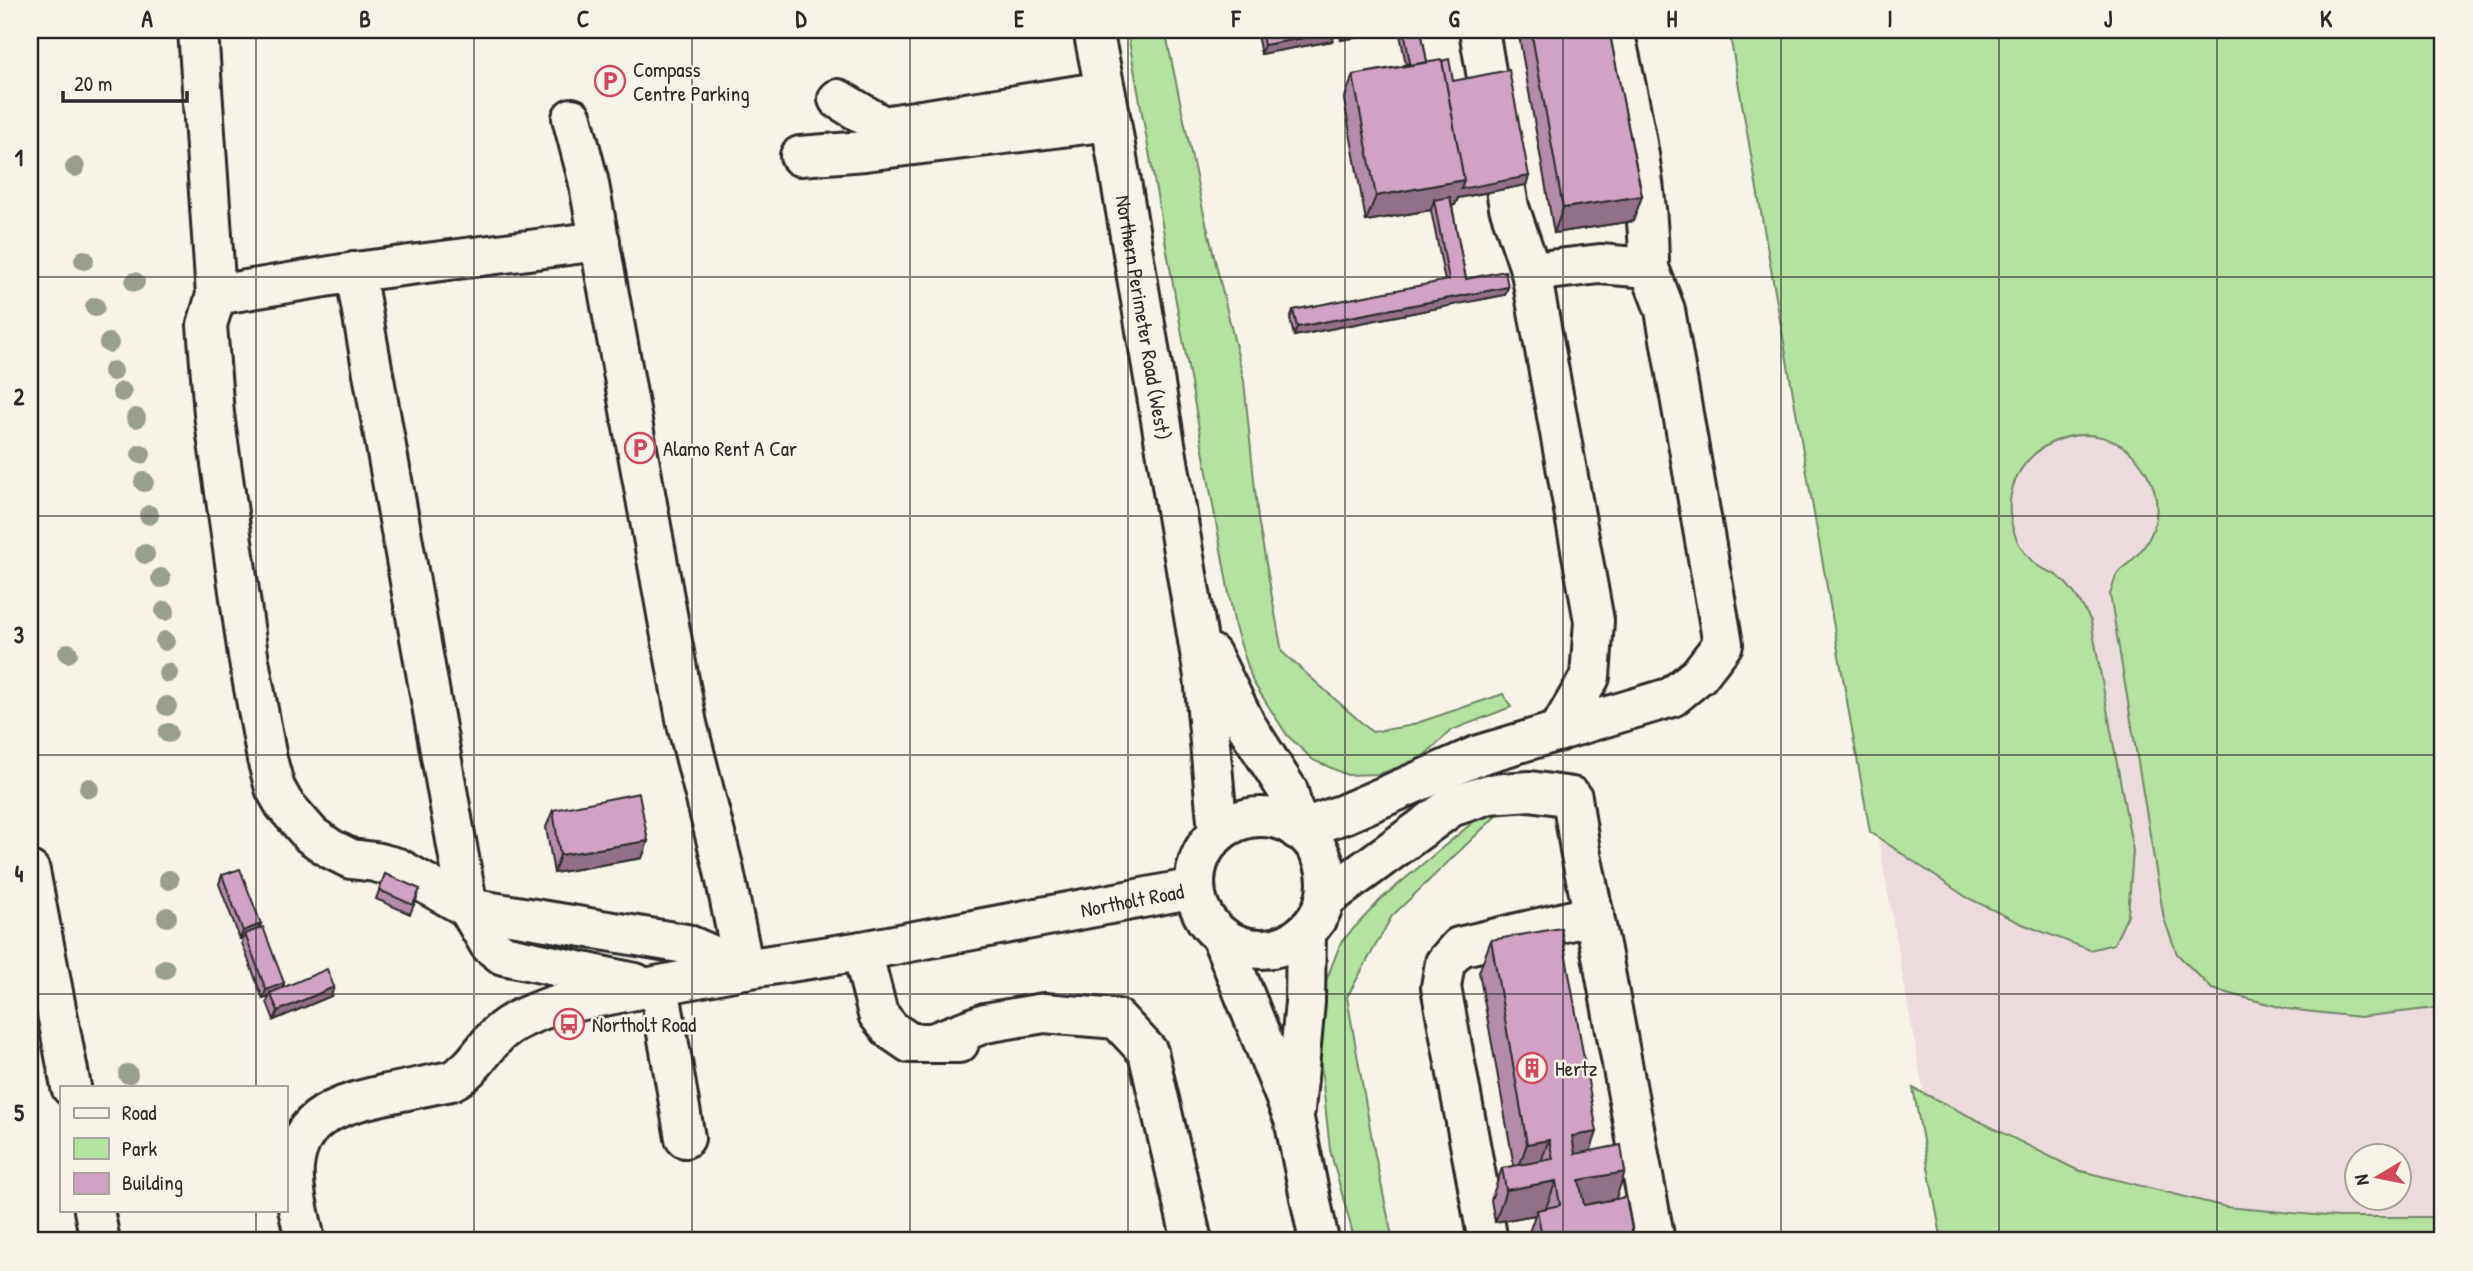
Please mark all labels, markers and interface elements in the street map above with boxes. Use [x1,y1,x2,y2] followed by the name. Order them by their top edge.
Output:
[141,3,153,34] text: A
[359,3,371,34] text: B
[577,3,589,34] text: C
[796,3,808,34] text: D
[1014,3,1025,34] text: E
[1231,3,1242,34] text: F
[1448,3,1460,34] text: G
[1667,3,1678,34] text: H
[1887,3,1893,34] text: I
[2104,3,2113,34] text: J
[2320,3,2333,34] text: K
[633,55,750,108] place label: Compass Centre Parking
[63,60,187,104] scale bar
[593,64,627,98] parking icon: Compass Centre Parking
[74,69,112,98] text: 20 m
[15,142,23,173] text: 1
[1109,193,1179,442] street label: Northern Perimeter Road (West)
[14,381,25,412] text: 2
[623,431,657,465] parking icon: Alamo Rent A Car
[663,434,797,463] place label: Alamo Rent A Car
[14,619,24,650] text: 3
[15,858,24,889] text: 4
[1078,876,1186,924] street label: Northolt Road
[552,1007,586,1041] bus stop icon: Northolt Road
[592,1010,696,1039] place label: Northolt Road
[1515,1051,1549,1085] building icon: Hertz
[1555,1054,1597,1083] place label: Hertz
[60,1086,287,1212] legend
[14,1097,24,1128] text: 5
[122,1098,156,1127] text: Road
[122,1134,157,1163] text: Park
[2344,1142,2414,1212] north arrow
[122,1168,183,1197] text: Building
[2348,1173,2375,1187] text: N

